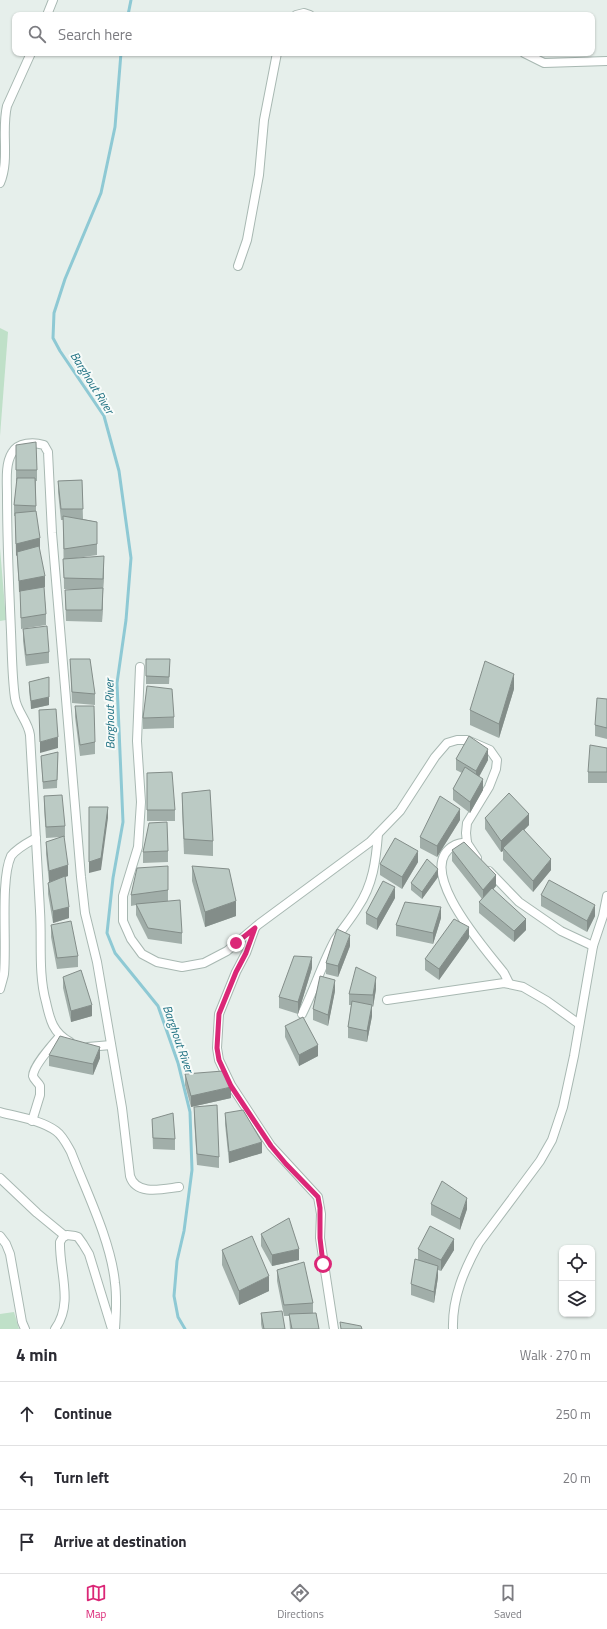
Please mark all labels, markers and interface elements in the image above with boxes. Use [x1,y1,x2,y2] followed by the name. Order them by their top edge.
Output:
[12,12,595,56] search box
[26,23,48,45] icon: search
[58,23,132,46] text: Search here
[66,348,120,420] water label: Barghout River
[99,676,120,749] water label: Barghout River
[227,934,245,952] route end
[158,1002,200,1077] water label: Barghout River
[559,1245,595,1317] map controls
[559,1245,595,1281] button: locate
[314,1255,332,1273] route start
[559,1281,595,1317] button: layers
[16,1342,57,1368] text: 4 min
[520,1345,591,1365] text: Walk · 270 m
[54,1402,112,1425] text: Continue
[16,1403,38,1425] icon: ahead
[555,1404,591,1424] text: 250 m
[54,1466,109,1489] text: Turn left
[16,1467,38,1489] icon: left
[563,1468,591,1488] text: 20 m
[54,1530,187,1553] text: Arrive at destination
[16,1531,38,1553] icon: arrive
[85,1582,107,1622] tab: Map
[277,1582,324,1622] tab: Directions
[494,1582,522,1622] tab: Saved

